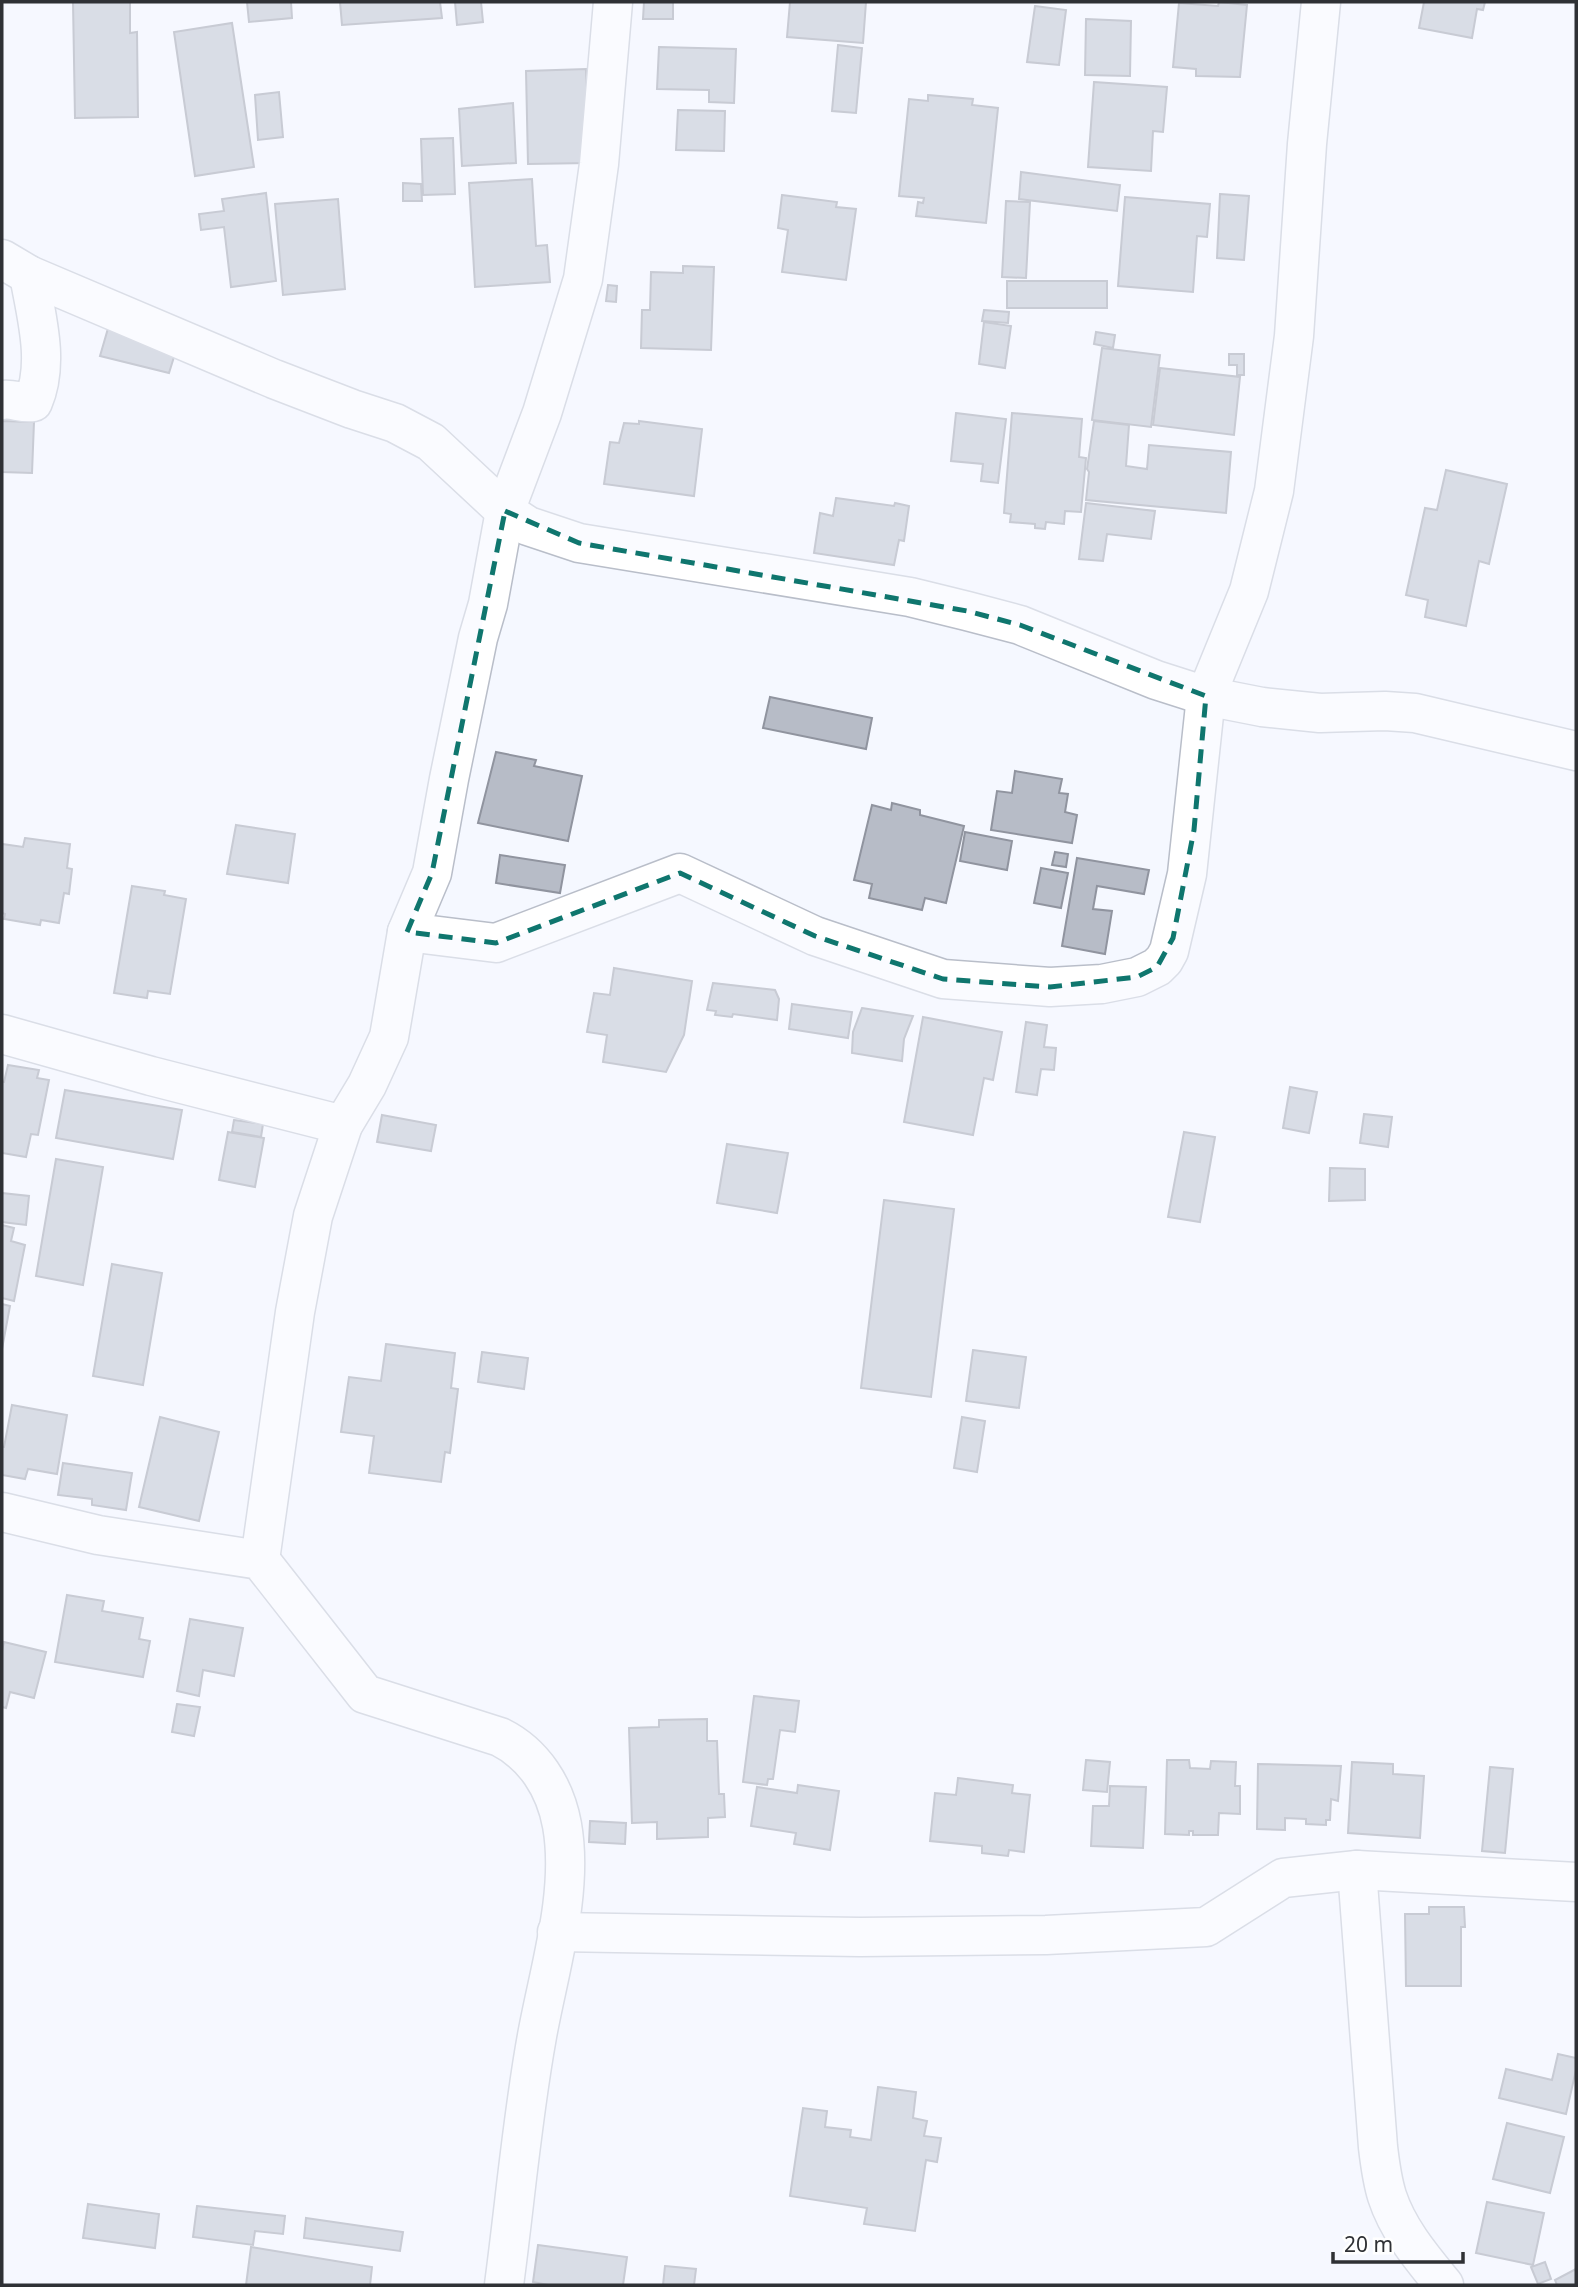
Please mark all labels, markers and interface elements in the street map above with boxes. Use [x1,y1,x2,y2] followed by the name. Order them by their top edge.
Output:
[1333,2220,1462,2264] scale bar
[1344,2230,1393,2258] text: 20 m

